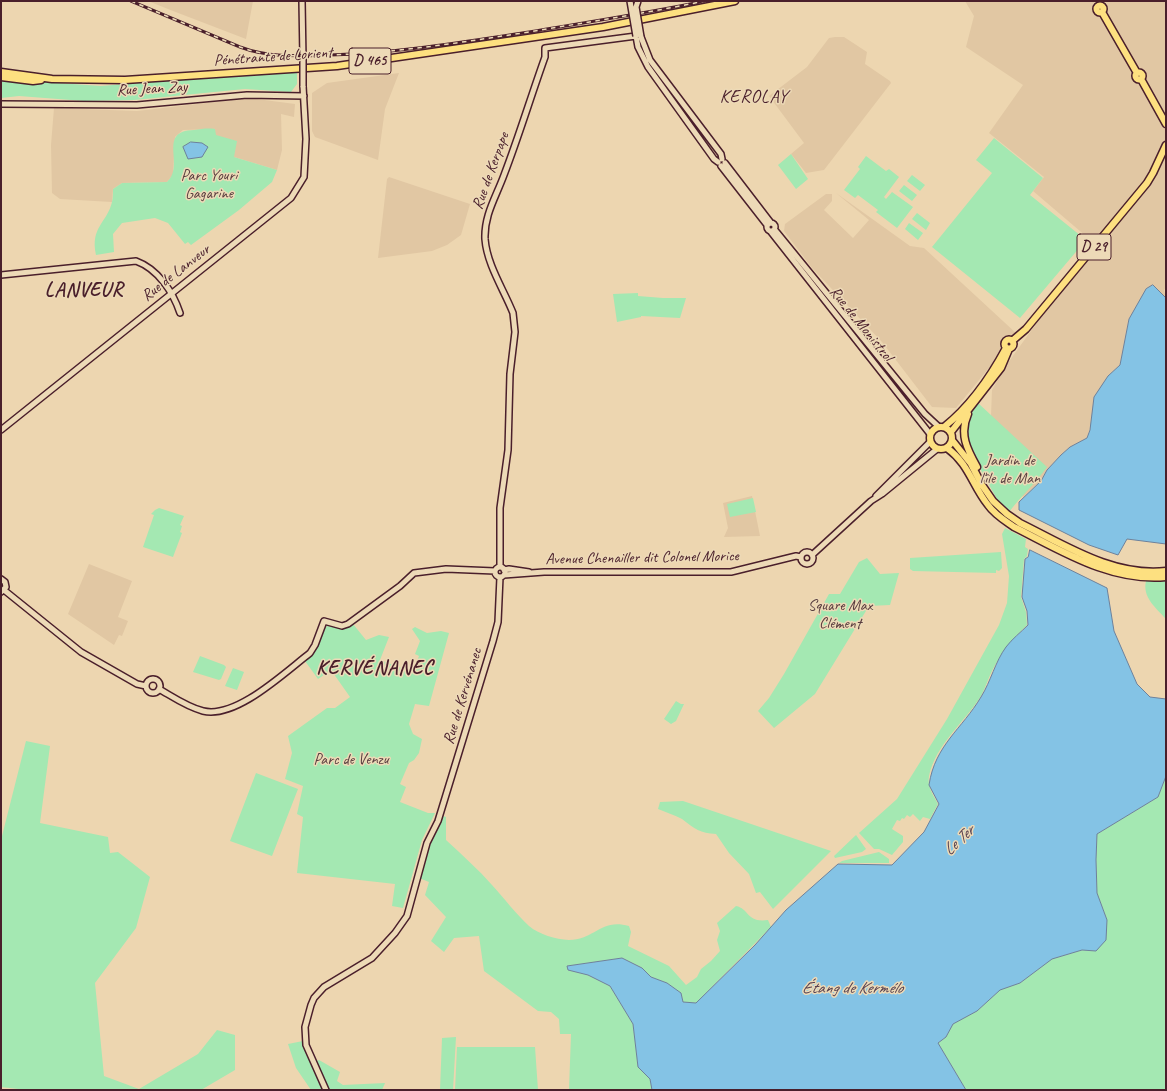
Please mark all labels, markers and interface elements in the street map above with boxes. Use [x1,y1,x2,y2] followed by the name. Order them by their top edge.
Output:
[213,43,333,71] street label: Pénétrante de Lorient
[349,48,391,74] road number: D 465
[116,78,188,100] street label: Rue Jean Zay
[720,86,788,108] district label: KEROLAY
[468,130,514,212] street label: Rue de Kerpape
[181,166,237,204] park label: Parc Youri Gagarine
[1077,234,1111,260] road number: D 29
[138,240,214,306] street label: Rue de Lanveur
[45,279,123,303] district label: LANVEUR
[825,283,897,365] street label: Rue de Monistrol
[980,451,1040,489] park label: Jardin de l'île de Man
[545,547,739,569] street label: Avenue Chenailler dit Colonel Morice
[808,596,872,634] park label: Square Max Clément
[439,645,487,747] street label: Rue de Kervénanec
[317,657,433,681] district label: KERVÉNANEC
[313,750,389,770] park label: Parc de Venzu
[939,822,979,860] water label: Le Ter
[802,979,902,999] water label: Étang de Kermélo

